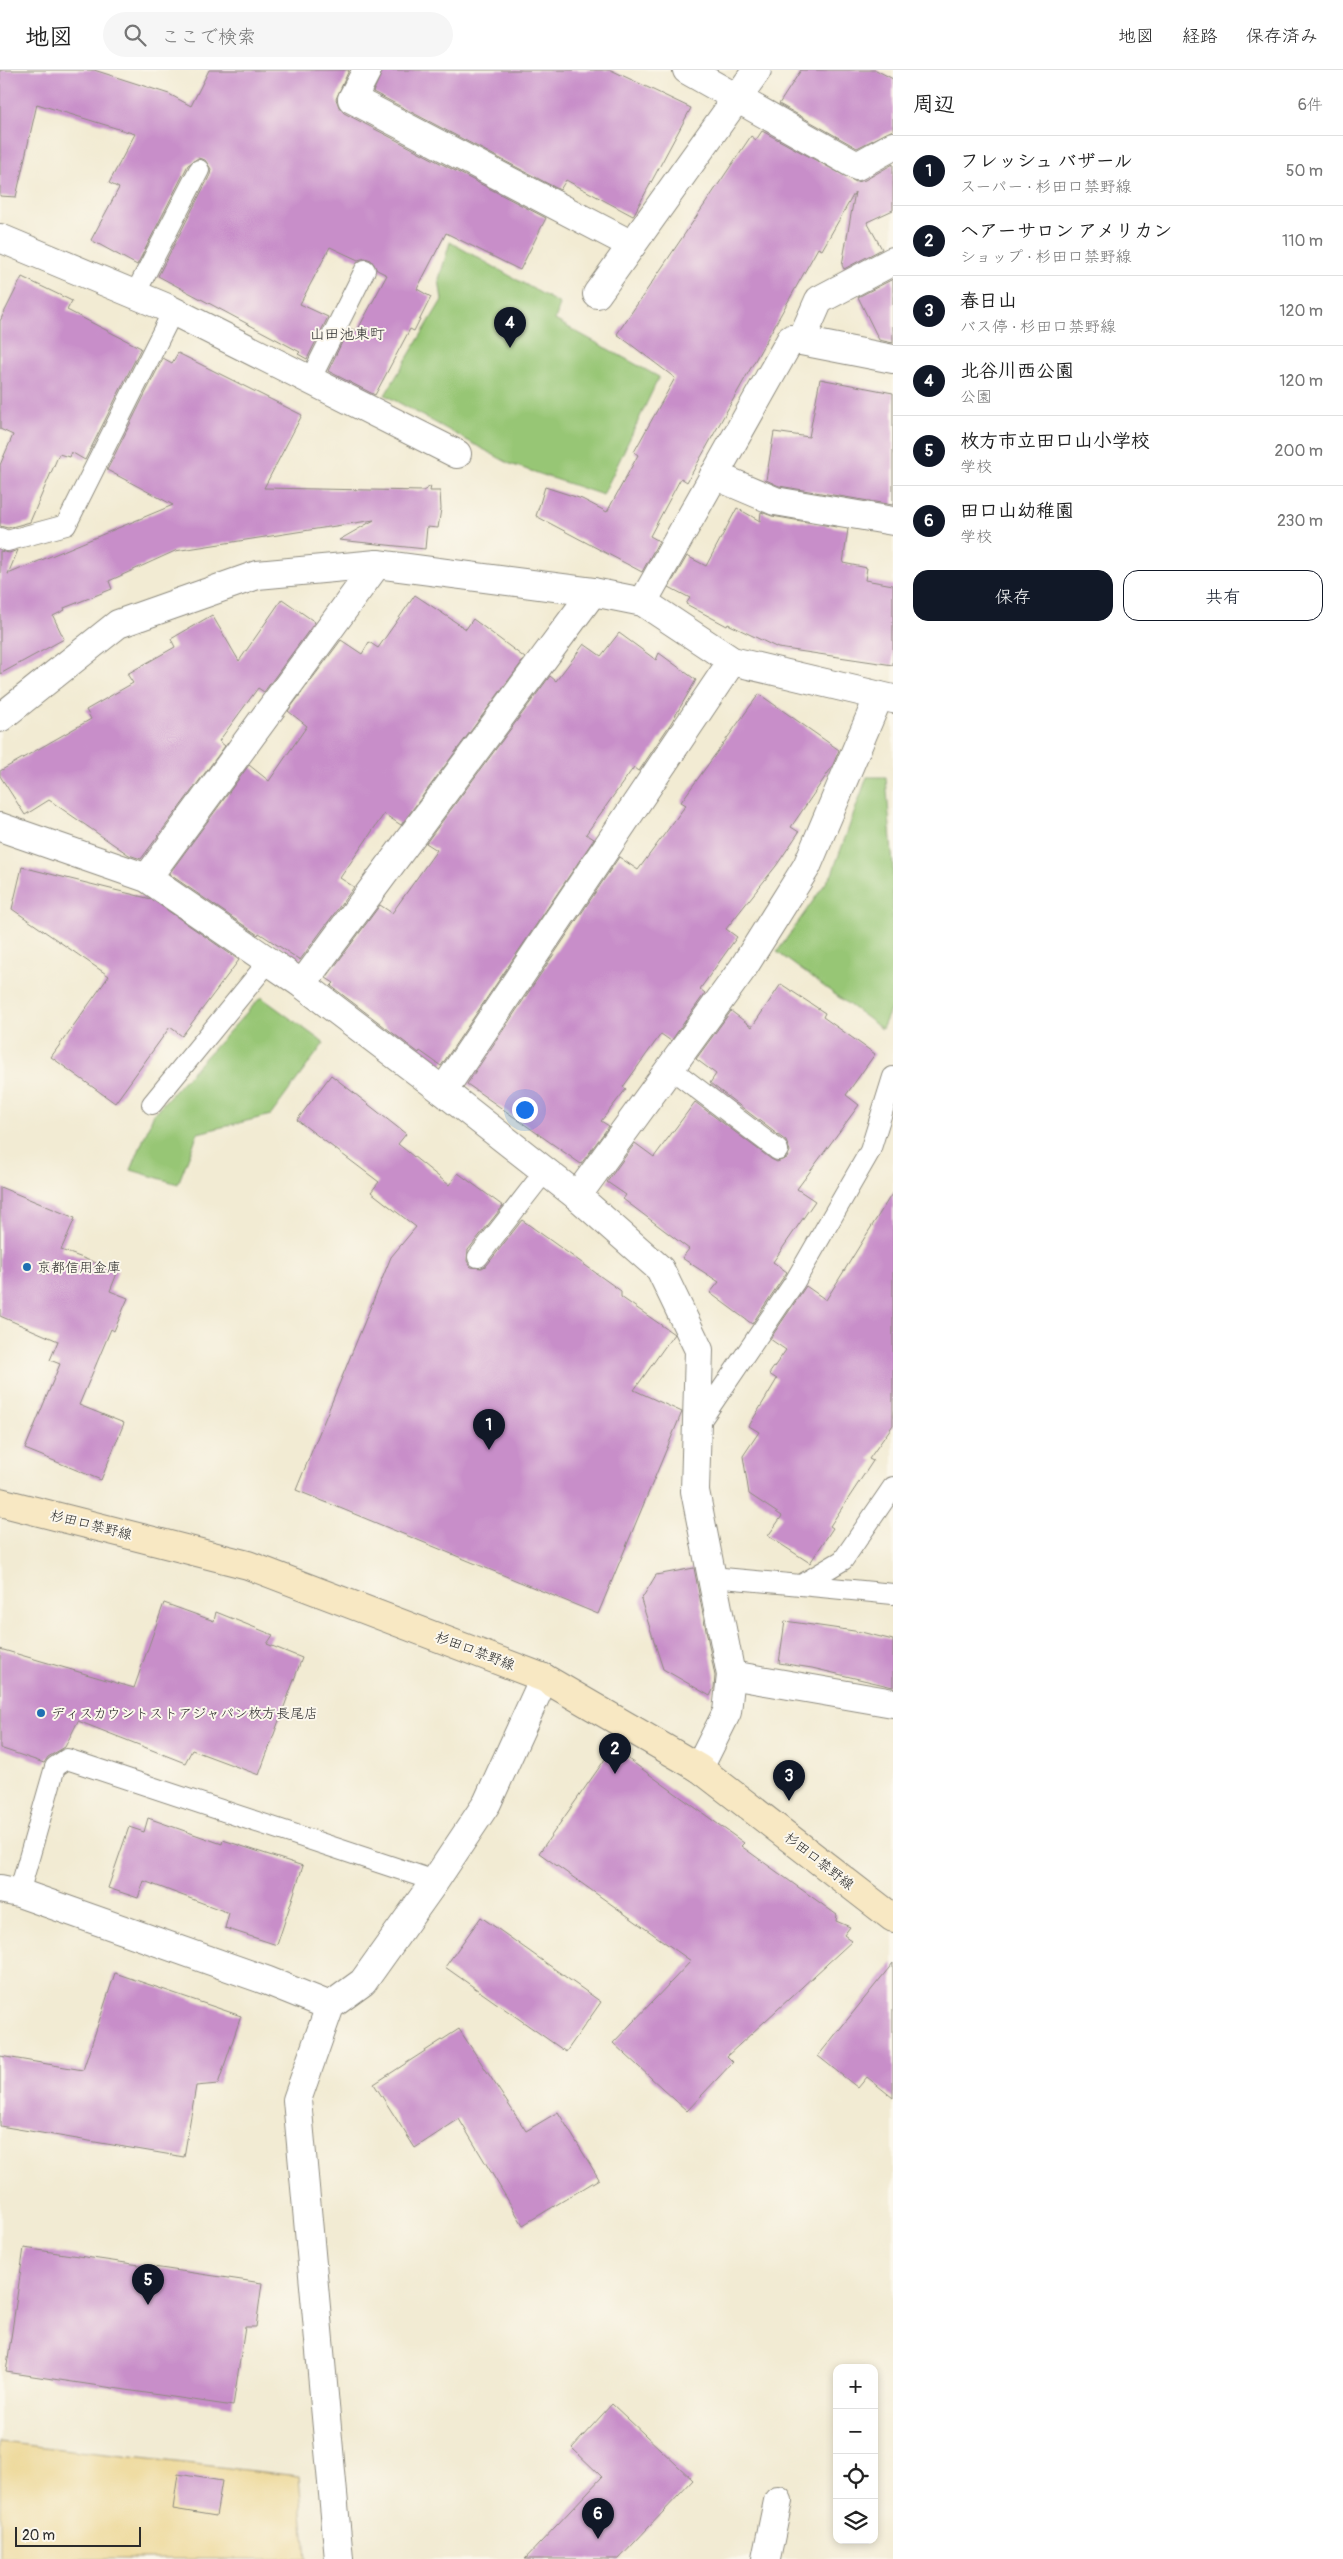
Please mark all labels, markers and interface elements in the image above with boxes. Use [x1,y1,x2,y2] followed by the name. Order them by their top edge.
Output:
[103,12,453,57] search box
[121,21,149,49] icon: search
[25,23,73,52] text: 地図
[161,25,256,49] text: ここで検索
[1118,25,1154,48] text: 地図
[1182,25,1218,48] text: 経路
[1246,25,1318,48] text: 保存済み
[913,91,955,118] text: 周辺
[1298,95,1323,115] text: 6件
[960,149,1133,173] text: フレッシュ バザール
[926,161,932,181] text: 1
[1286,161,1323,181] text: 50 m
[960,177,1131,197] text: スーパー · 杉田口禁野線
[960,219,1172,243] text: ヘアーサロン アメリカン
[925,231,933,251] text: 2
[1282,231,1323,251] text: 110 m
[960,247,1131,267] text: ショップ · 杉田口禁野線
[960,289,1017,313] text: 春日山
[925,301,933,321] text: 3
[1279,301,1323,321] text: 120 m
[494,307,526,348] pin: 4
[960,317,1116,337] text: バス停 · 杉田口禁野線
[309,325,385,344] district label: 山田池東町
[960,359,1074,383] text: 北谷川西公園
[924,371,934,391] text: 4
[1279,371,1323,391] text: 120 m
[960,387,992,407] text: 公園
[960,429,1150,453] text: 枚方市立田口山小学校
[925,441,933,461] text: 5
[1275,441,1323,461] text: 200 m
[960,457,992,477] text: 学校
[960,499,1074,523] text: 田口山幼稚園
[924,511,934,531] text: 6
[1277,511,1323,531] text: 230 m
[960,527,992,547] text: 学校
[913,570,1113,621] button: 保存
[1123,570,1323,621] button: 共有
[512,1097,538,1123] your location
[37,1259,121,1276] place label: 京都信用金庫
[21,1261,33,1273] marker: 京都信用金庫
[473,1409,505,1450] pin: 1
[48,1507,134,1543] street label: 杉田口禁野線
[433,1628,517,1674] street label: 杉田口禁野線
[51,1705,318,1722] place label: ディスカウントストアジャパン枚方長尾店
[35,1707,47,1719] marker: ディスカウントストアジャパン枚方長尾店
[599,1733,631,1774] pin: 2
[773,1760,805,1801] pin: 3
[781,1828,857,1894] street label: 杉田口禁野線
[132,2264,164,2305] pin: 5
[833,2364,878,2544] map controls
[833,2364,878,2409] button: +
[833,2409,878,2454] button: −
[833,2454,878,2499] button: locate
[582,2498,614,2539] pin: 6
[833,2499,878,2544] button: layers
[15,2524,141,2547] scale bar
[22,2527,55,2544] text: 20 m

